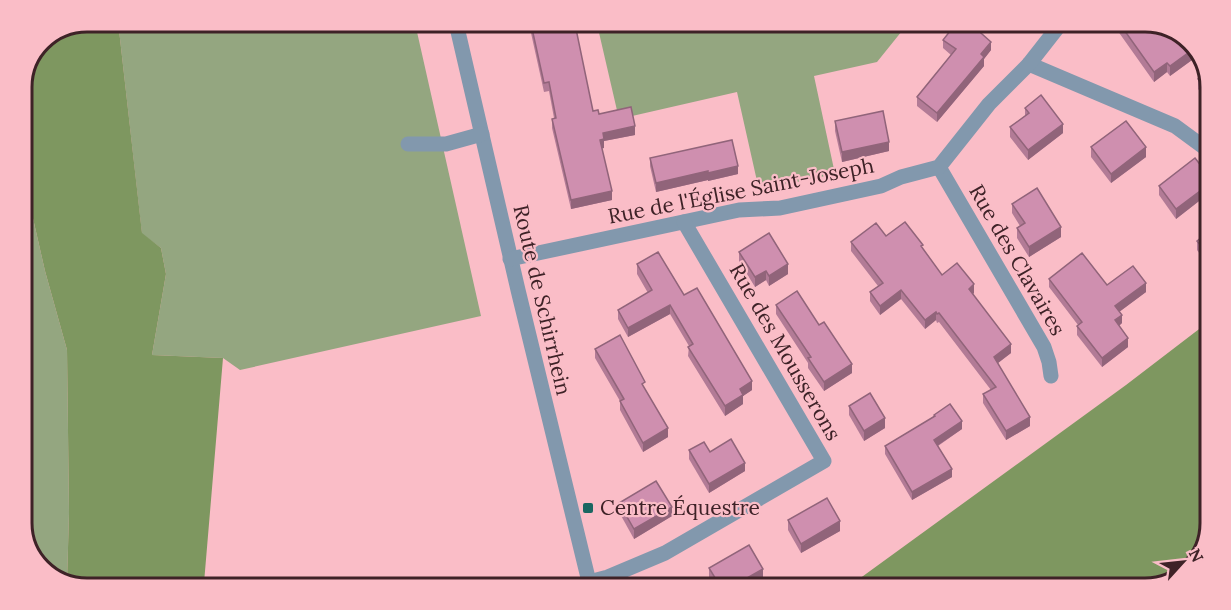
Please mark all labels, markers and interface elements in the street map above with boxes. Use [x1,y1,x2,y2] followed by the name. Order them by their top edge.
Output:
[605,151,876,230] street label: Rue de l'Église Saint-Joseph
[963,179,1072,340] street label: Rue des Clavaires
[507,202,578,398] street label: Route de Schirrhein
[724,258,847,445] street label: Rue des Mousserons
[600,494,760,521] place label: Centre Équestre
[581,501,595,515] marker: Centre Équestre
[1153,532,1213,592] north arrow
[1185,545,1208,565] text: N

